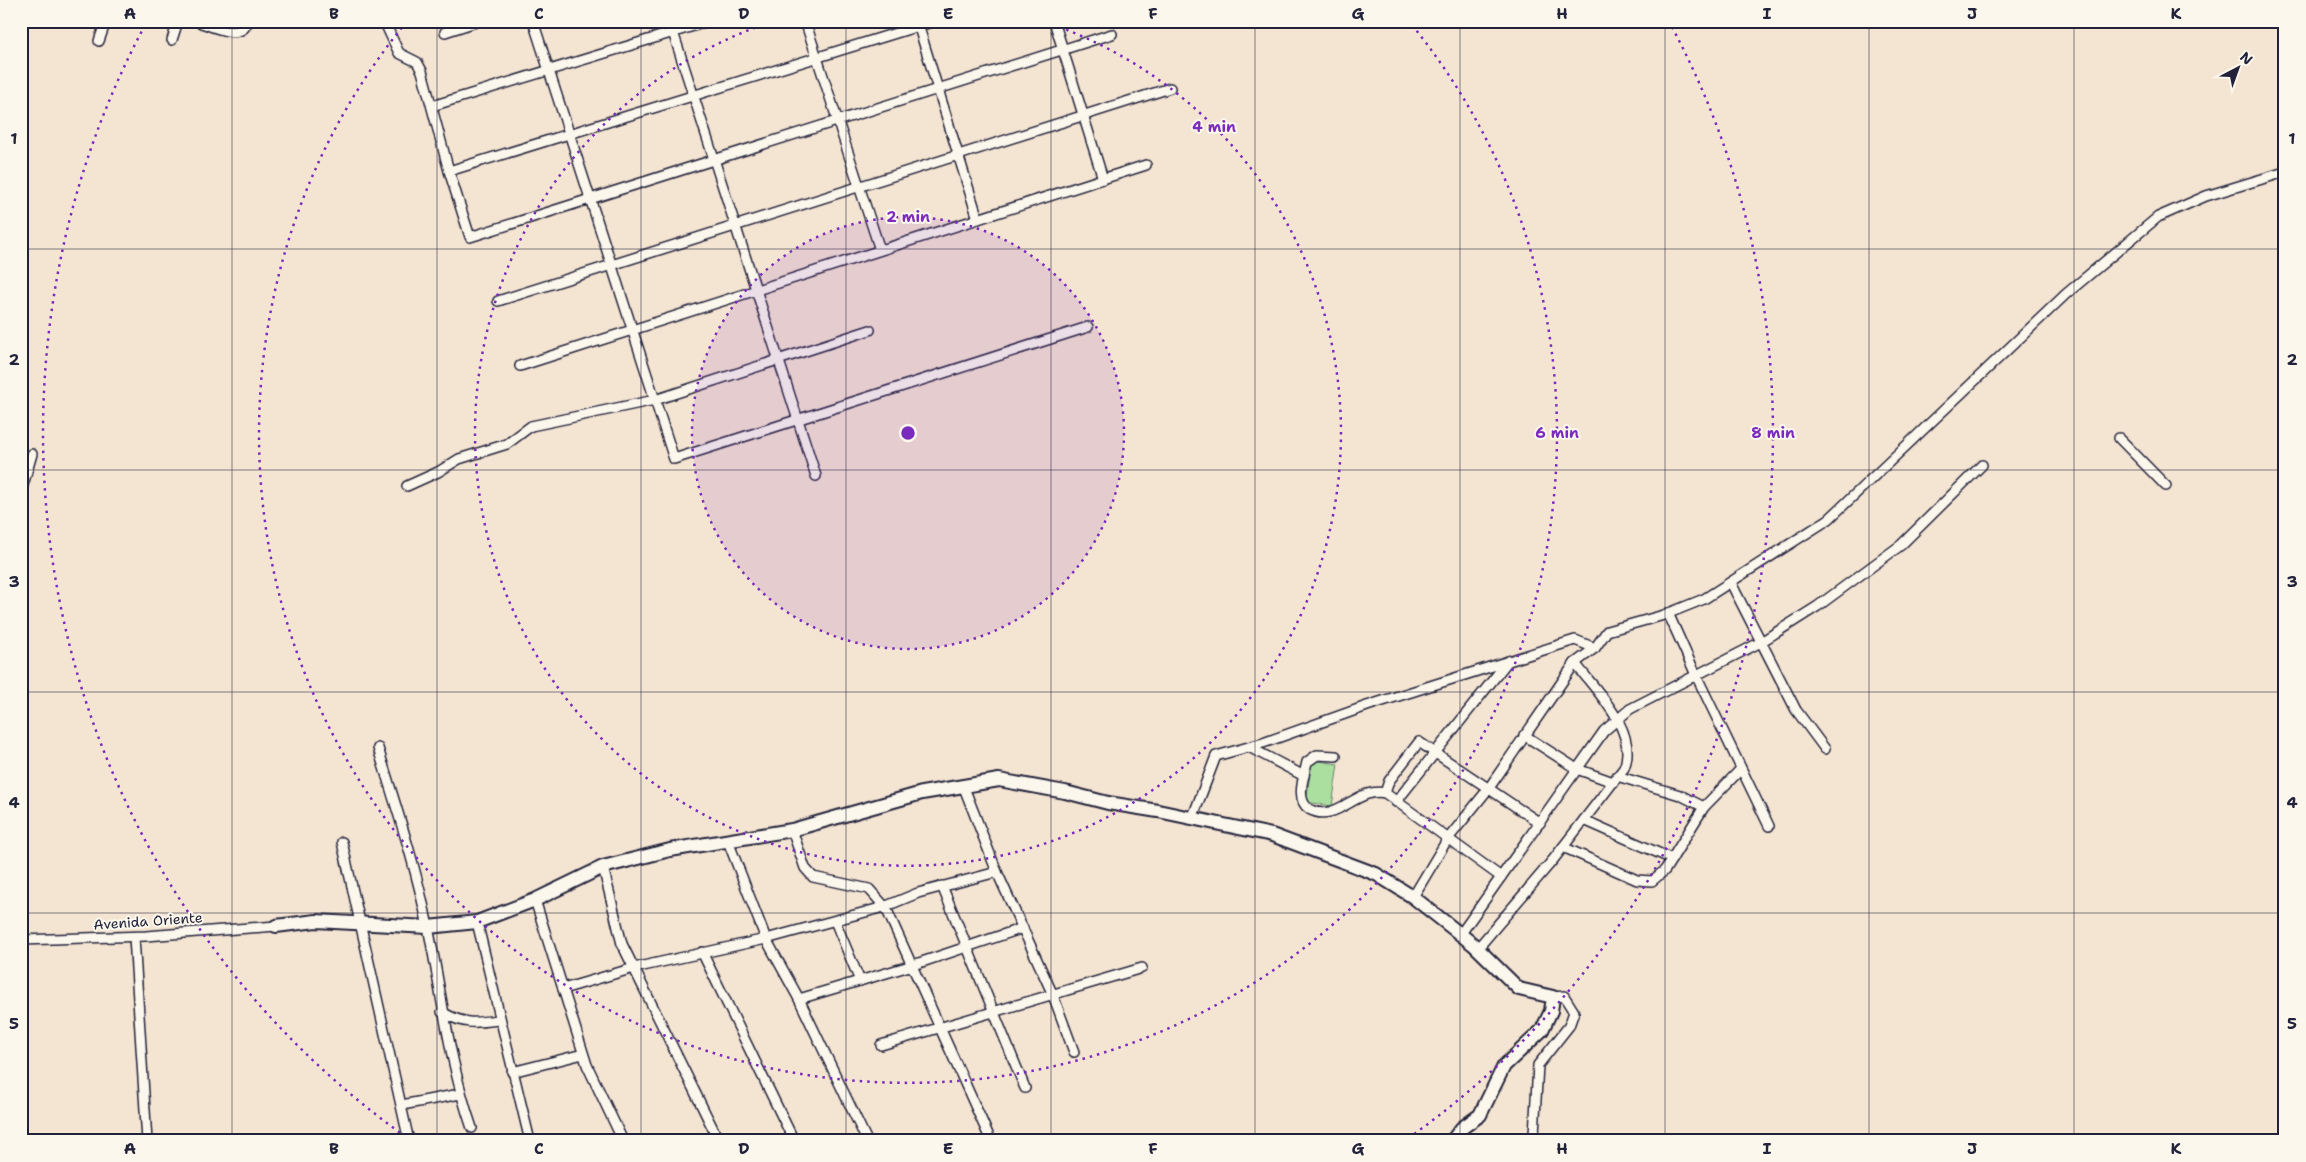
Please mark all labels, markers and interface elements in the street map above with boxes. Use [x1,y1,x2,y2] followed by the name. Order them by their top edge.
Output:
[124,3,136,24] text: A
[329,3,339,24] text: B
[534,3,544,24] text: C
[738,3,750,24] text: D
[943,3,953,24] text: E
[1148,3,1158,24] text: F
[1352,3,1365,24] text: G
[1556,3,1568,24] text: H
[1763,3,1772,24] text: I
[1967,3,1977,24] text: J
[2171,3,2182,24] text: K
[2214,42,2264,92] north arrow
[2236,48,2257,69] text: N
[1192,117,1236,137] text: 4 min
[10,128,18,149] text: 1
[2288,128,2296,149] text: 1
[886,207,930,227] text: 2 min
[8,349,20,370] text: 2
[2286,349,2298,370] text: 2
[1535,423,1579,443] text: 6 min
[1751,423,1795,443] text: 8 min
[899,424,917,442] centre of rings
[8,571,20,592] text: 3
[2286,571,2298,592] text: 3
[8,792,20,813] text: 4
[2286,792,2298,813] text: 4
[93,908,203,934] street label: Avenida Oriente
[9,1013,19,1034] text: 5
[2287,1013,2297,1034] text: 5
[124,1138,136,1159] text: A
[329,1138,339,1159] text: B
[534,1138,544,1159] text: C
[738,1138,750,1159] text: D
[943,1138,953,1159] text: E
[1148,1138,1158,1159] text: F
[1352,1138,1365,1159] text: G
[1556,1138,1568,1159] text: H
[1763,1138,1772,1159] text: I
[1967,1138,1977,1159] text: J
[2171,1138,2182,1159] text: K

